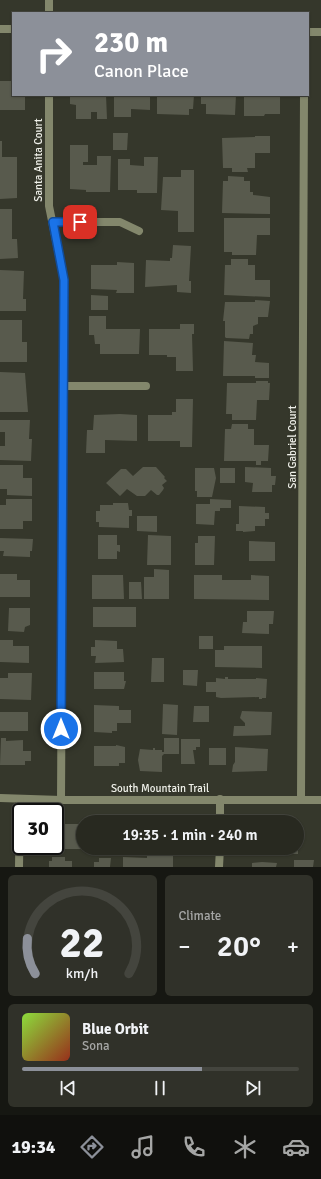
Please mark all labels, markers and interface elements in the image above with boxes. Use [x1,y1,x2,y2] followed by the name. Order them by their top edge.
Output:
[94,26,168,60] text: 230 m
[28,28,80,80] icon: right
[94,60,189,82] text: Canon Place
[32,118,45,202] street label: Santa Anita Court
[63,205,97,239] pin
[69,211,91,233] icon: arrive
[286,405,299,489] street label: San Gabriel Court
[40,708,82,750] position arrow
[111,782,209,795] street label: South Mountain Trail
[12,803,64,855] speed limit sign: 30
[123,826,257,844] text: 19:35 · 1 min · 240 m
[179,908,221,924] text: Climate
[60,917,105,968] text: 22
[217,928,261,965] text: 20°
[179,933,190,960] text: −
[287,933,299,960] text: +
[66,964,98,981] text: km/h
[82,1020,149,1038] text: Blue Orbit
[82,1038,110,1054] text: Sona
[57,1077,79,1099] icon: previous
[149,1077,171,1099] icon: pause
[242,1077,264,1099] icon: next
[78,1133,106,1161] icon: directions
[129,1133,157,1161] icon: music
[180,1133,208,1161] icon: phone
[231,1133,259,1161] icon: climate
[282,1133,310,1161] icon: car
[11,1136,56,1158] text: 19:34

